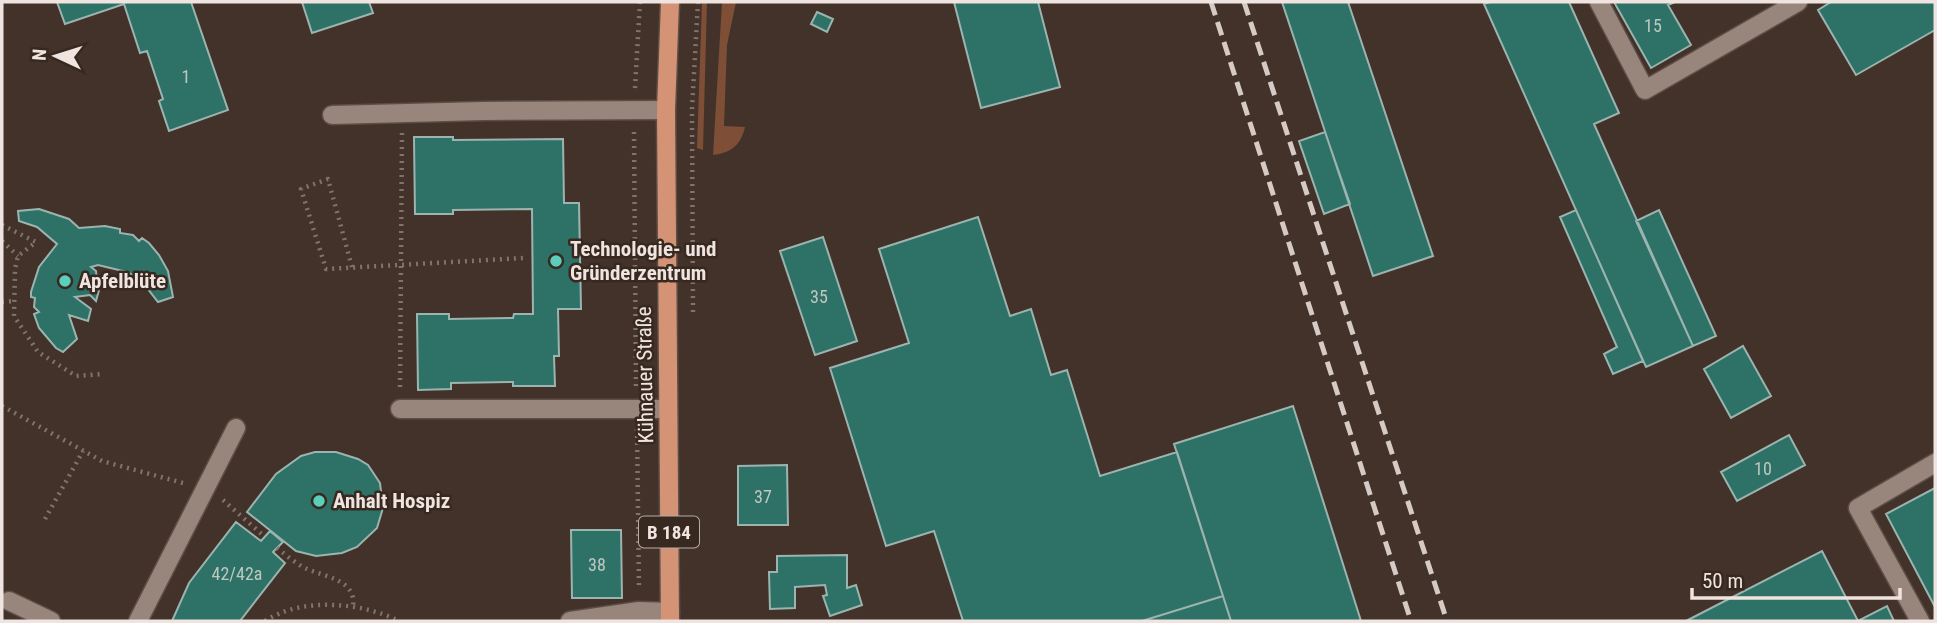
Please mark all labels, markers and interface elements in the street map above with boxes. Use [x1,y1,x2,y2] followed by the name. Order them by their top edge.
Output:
[1644,15,1662,36] house number: 15
[21,21,91,91] north arrow
[28,48,51,61] text: N
[182,66,190,87] house number: 1
[570,237,716,285] place label: Technologie- und Gründerzentrum
[548,253,564,269] marker: Technologie- und Gründerzentrum
[79,269,166,293] place label: Apfelblüte
[57,273,73,289] marker: Apfelblüte
[810,286,828,307] house number: 35
[632,306,658,444] street label: Kühnauer Straße
[1754,458,1772,479] house number: 10
[754,486,772,507] house number: 37
[333,489,450,513] place label: Anhalt Hospiz
[311,493,327,509] marker: Anhalt Hospiz
[639,516,699,548] road number: B 184
[588,554,606,575] house number: 38
[1692,556,1900,600] scale bar
[212,563,262,584] house number: 42/42a
[1702,569,1743,593] text: 50 m

